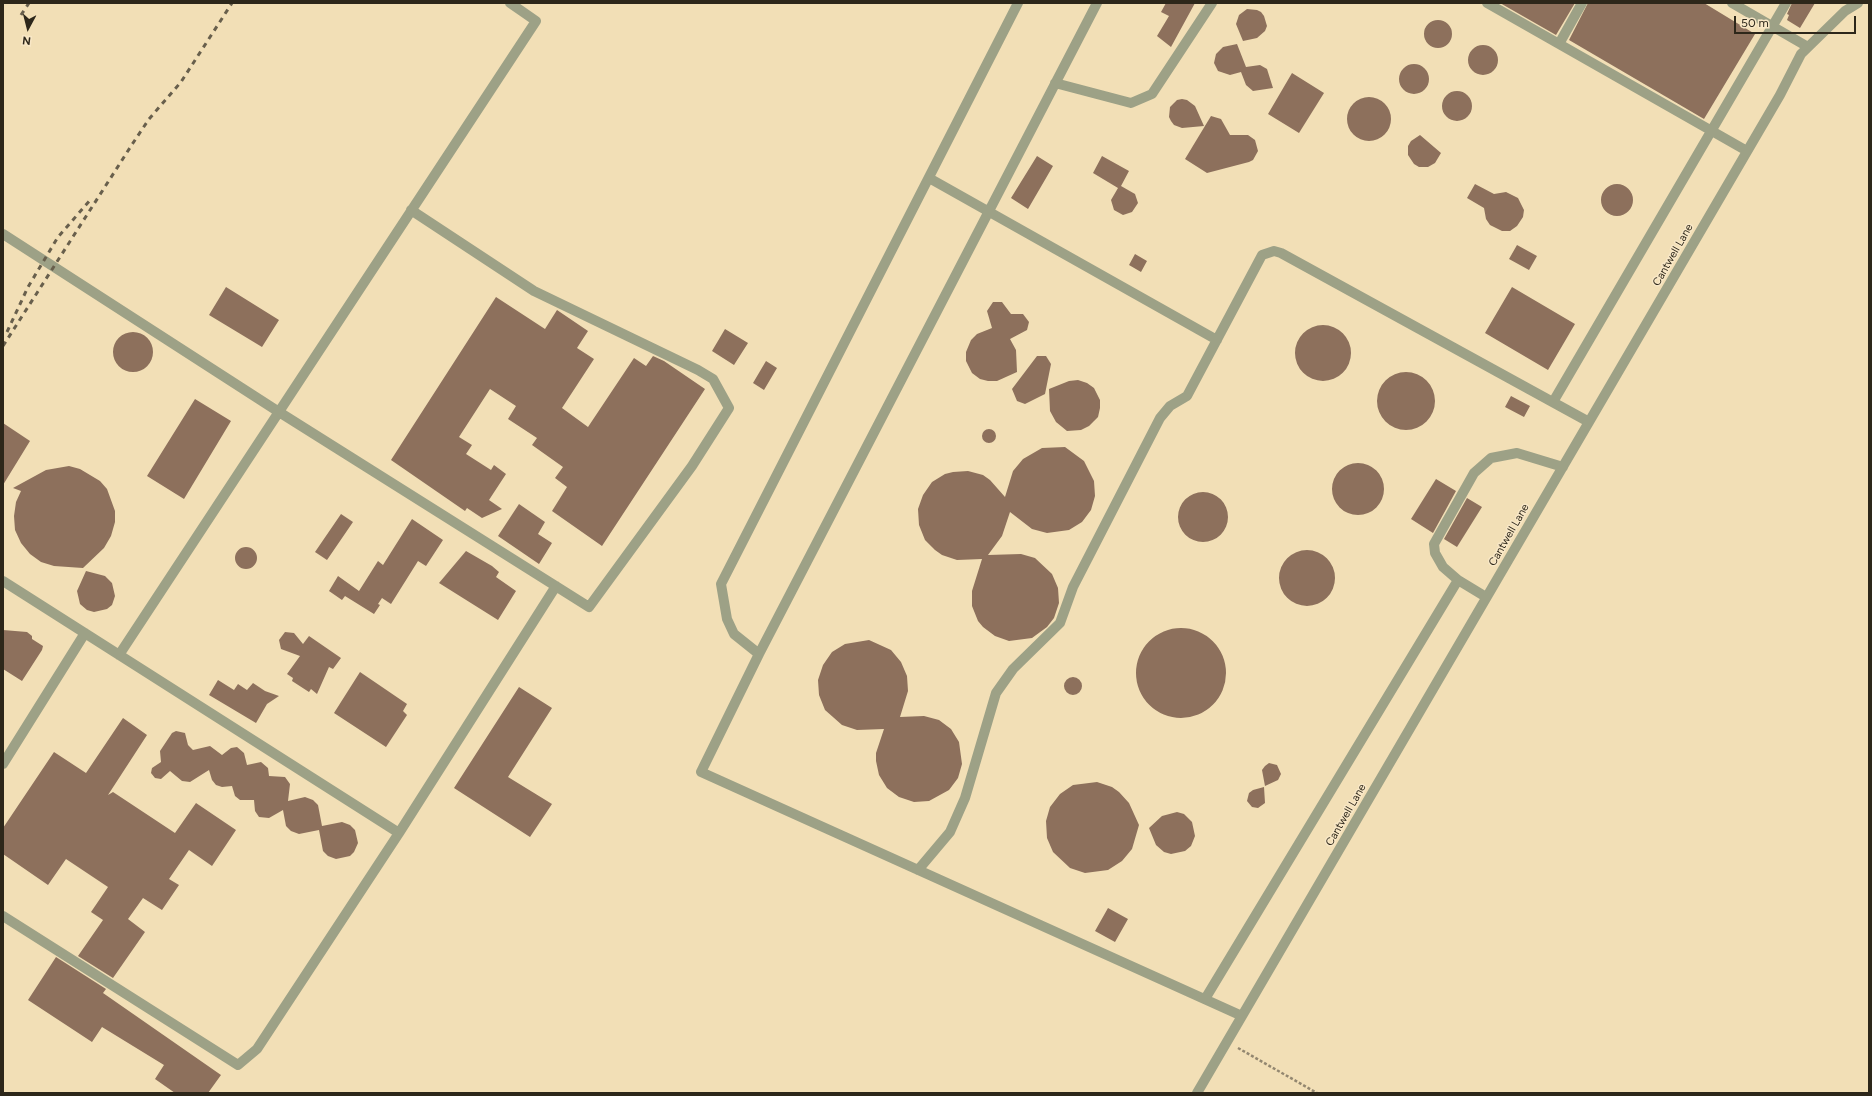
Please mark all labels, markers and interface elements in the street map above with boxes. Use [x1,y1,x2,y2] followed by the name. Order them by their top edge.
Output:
[8,8,48,48] north arrow
[1736,8,1858,34] scale bar
[1741,16,1769,30] text: 50 m
[21,33,32,47] text: N
[1650,222,1696,288] street label: Cantwell Lane
[1486,502,1532,568] street label: Cantwell Lane
[1323,782,1369,848] street label: Cantwell Lane

